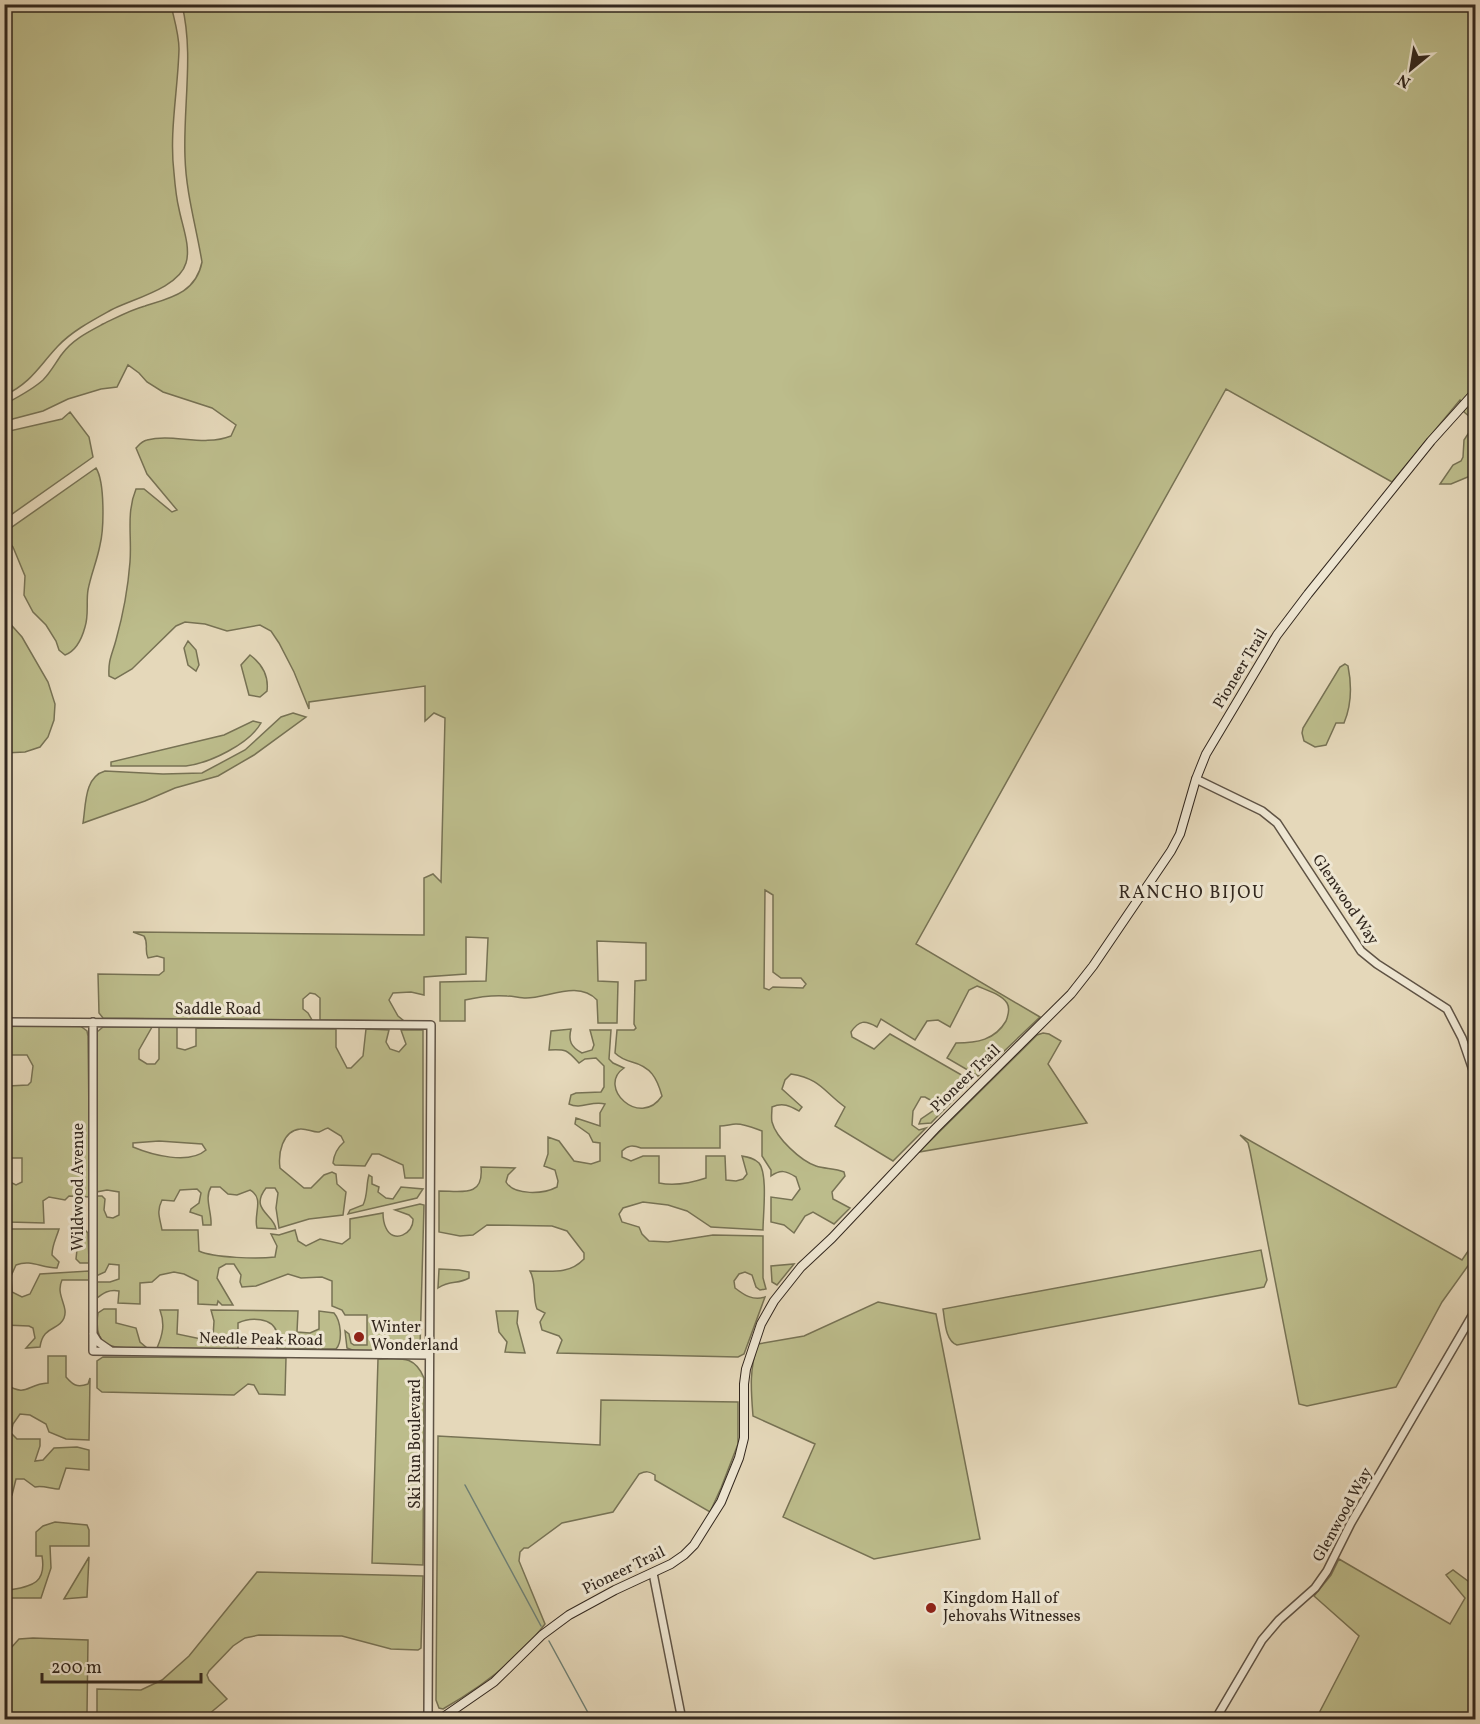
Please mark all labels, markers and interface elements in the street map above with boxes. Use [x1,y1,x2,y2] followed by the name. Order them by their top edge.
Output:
[1381,39,1441,99] north arrow
[1394,68,1415,93] text: N
[1208,625,1274,713] street label: Pioneer Trail
[1307,850,1384,950] street label: Glenwood Way
[1118,881,1266,906] district label: RANCHO BIJOU
[175,999,261,1021] street label: Saddle Road
[926,1040,1006,1118] street label: Pioneer Trail
[68,1123,90,1251] street label: Wildwood Avenue
[371,1317,458,1357] place label: Winter Wonderland
[199,1328,323,1352] street label: Needle Peak Road
[352,1330,366,1344] marker: Winter Wonderland
[405,1379,427,1509] street label: Ski Run Boulevard
[1308,1463,1378,1566] street label: Glenwood Way
[579,1541,669,1601] street label: Pioneer Trail
[943,1588,1081,1628] place label: Kingdom Hall of Jehovahs Witnesses
[924,1601,938,1615] marker: Kingdom Hall of Jehovahs Witnesses
[42,1646,201,1684] scale bar
[51,1656,102,1681] text: 200 m

